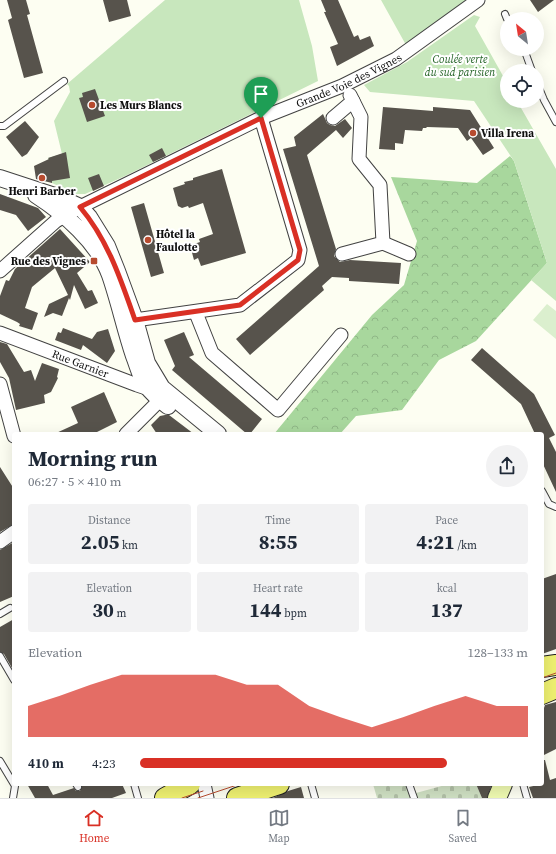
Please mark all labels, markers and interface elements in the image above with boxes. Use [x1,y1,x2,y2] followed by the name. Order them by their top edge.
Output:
[500,12,544,56] north arrow
[500,12,544,108] map controls
[294,50,405,111] street label: Grande Voie des Vignes
[425,52,496,80] park label: Coulée verte du sud parisien
[500,64,544,108] button: locate
[244,77,278,118] pin
[250,83,272,105] icon: arrive
[100,98,182,113] place label: Les Murs Blancs
[87,100,97,110] marker: Les Murs Blancs
[481,126,534,141] place label: Villa Irena
[468,128,478,138] marker: Villa Irena
[37,173,47,183] marker: Henri Barber
[8,184,76,199] place label: Henri Barber
[156,227,198,255] place label: Hôtel la Faulotte
[143,235,153,245] marker: Hôtel la Faulotte
[11,254,86,269] place label: Rue des Vignes
[89,256,99,266] marker: Rue des Vignes
[50,346,111,381] street label: Rue Garnier
[28,443,158,473] text: Morning run
[486,445,528,487] button: share
[28,473,122,490] text: 06:27 · 5 × 410 m
[88,513,131,528] text: Distance
[265,513,291,528] text: Time
[435,513,458,528] text: Pace
[81,528,119,556] text: 2.05
[259,528,297,556] text: 8:55
[416,528,455,556] text: 4:21
[119,538,138,553] text: km
[455,538,477,553] text: /km
[86,581,132,596] text: Elevation
[253,581,303,596] text: Heart rate
[437,581,457,596] text: kcal
[92,596,114,624] text: 30
[249,596,282,624] text: 144
[430,596,463,624] text: 137
[114,606,126,621] text: m
[282,606,307,621] text: bpm
[28,644,82,661] text: Elevation
[468,644,528,661] text: 128–133 m
[28,755,64,772] text: 410 m
[92,755,115,772] text: 4:23
[79,807,109,846] tab: Home
[268,807,290,846] tab: Map
[449,807,477,846] tab: Saved

